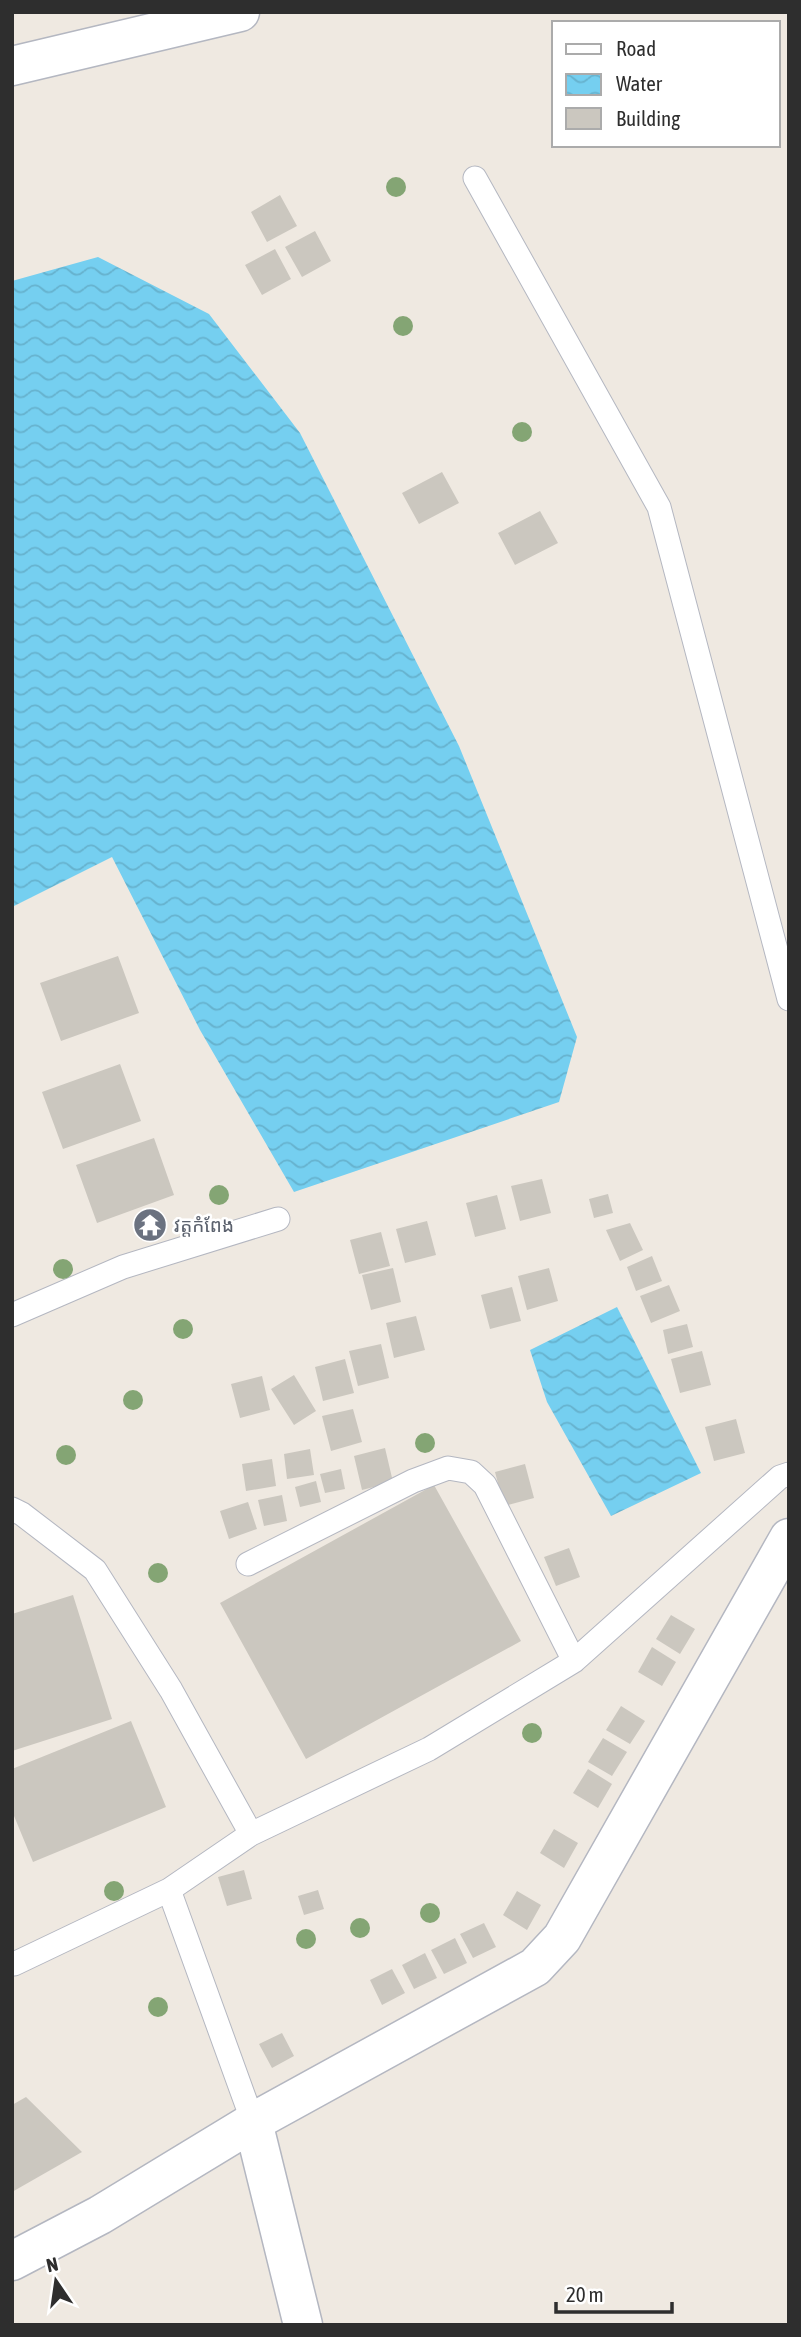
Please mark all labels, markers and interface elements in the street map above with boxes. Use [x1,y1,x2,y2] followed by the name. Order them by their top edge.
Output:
[552,21,780,147] legend
[616,36,656,60] text: Road
[616,71,663,95] text: Water
[616,106,680,130] text: Building
[131,1206,169,1244] temple icon: វត្តកំពែង
[174,1214,234,1237] place label: វត្តកំពែង
[21,2246,91,2316] north arrow
[44,2252,60,2276] text: N
[556,2270,672,2314] scale bar
[566,2282,604,2306] text: 20 m

